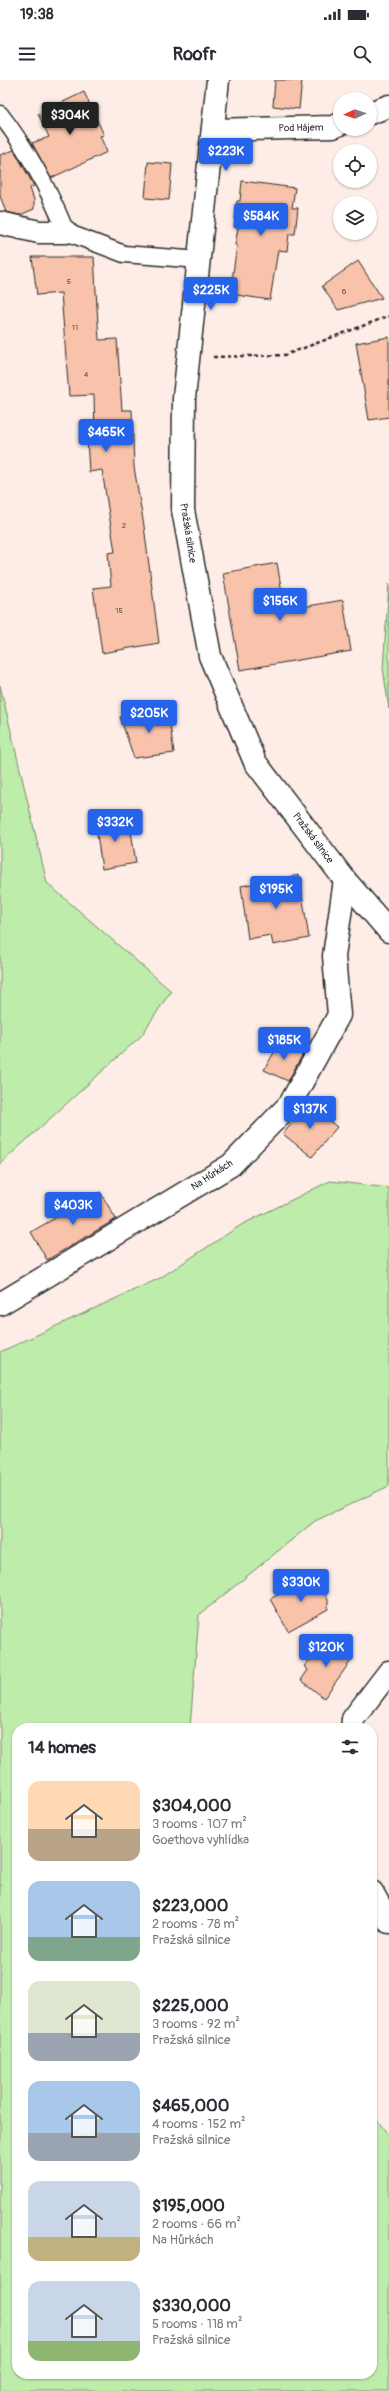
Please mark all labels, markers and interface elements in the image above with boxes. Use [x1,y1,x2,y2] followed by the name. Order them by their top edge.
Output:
[20,5,54,24] text: 19:38
[16,43,38,65] icon: menu
[173,43,216,66] text: Roofr
[351,43,373,65] icon: search
[333,92,377,136] north arrow
[333,92,377,240] map controls
[42,102,98,136] pin: $304K
[51,107,89,123] text: $304K
[278,122,324,134] street label: Pod Hájem
[198,138,254,172] pin: $223K
[208,143,244,159] text: $223K
[333,144,377,188] button: locate
[333,196,377,240] button: layers
[233,203,289,237] pin: $584K
[243,208,279,224] text: $584K
[67,277,71,286] house number: 5
[183,277,239,311] pin: $225K
[193,282,229,298] text: $225K
[342,287,347,296] house number: 6
[72,323,78,332] house number: 11
[84,370,89,379] house number: 4
[78,419,134,453] pin: $465K
[87,424,125,440] text: $465K
[177,502,199,564] street label: Pražská silnice
[122,521,127,530] house number: 2
[252,588,308,622] pin: $156K
[263,593,297,609] text: $156K
[115,606,123,615] house number: 15
[121,700,177,734] pin: $205K
[130,705,168,721] text: $205K
[87,809,143,843] pin: $332K
[290,810,336,866] street label: Pražská silnice
[97,814,133,830] text: $332K
[248,876,304,910] pin: $195K
[259,881,293,897] text: $195K
[256,1027,312,1061] pin: $185K
[267,1032,301,1048] text: $185K
[282,1096,338,1130] pin: $137K
[293,1101,327,1117] text: $137K
[189,1157,235,1193] street label: Na Hůrkách
[45,1192,101,1226] pin: $403K
[54,1197,92,1213] text: $403K
[273,1569,329,1603] pin: $330K
[282,1574,320,1590] text: $330K
[298,1634,354,1668] pin: $120K
[308,1639,344,1655] text: $120K
[339,1736,361,1758] icon: filters
[28,1737,96,1758] text: 14 homes
[152,1795,231,1816] text: $304,000
[60,1797,108,1845] icon: home
[152,1816,247,1832] text: 3 rooms · 107 m²
[152,1832,249,1848] text: Goethova vyhlídka
[152,1895,228,1916] text: $223,000
[60,1897,108,1945] icon: home
[152,1916,239,1932] text: 2 rooms · 78 m²
[152,1932,230,1948] text: Pražská silnice
[152,1995,229,2016] text: $225,000
[60,1997,108,2045] icon: home
[152,2016,240,2032] text: 3 rooms · 92 m²
[152,2032,230,2048] text: Pražská silnice
[152,2095,229,2116] text: $465,000
[60,2097,108,2145] icon: home
[152,2116,246,2132] text: 4 rooms · 152 m²
[152,2132,230,2148] text: Pražská silnice
[152,2195,225,2216] text: $195,000
[60,2197,108,2245] icon: home
[152,2216,241,2232] text: 2 rooms · 66 m²
[152,2232,213,2248] text: Na Hůrkách
[152,2295,231,2316] text: $330,000
[60,2297,108,2345] icon: home
[152,2316,242,2332] text: 5 rooms · 118 m²
[152,2332,230,2348] text: Pražská silnice

